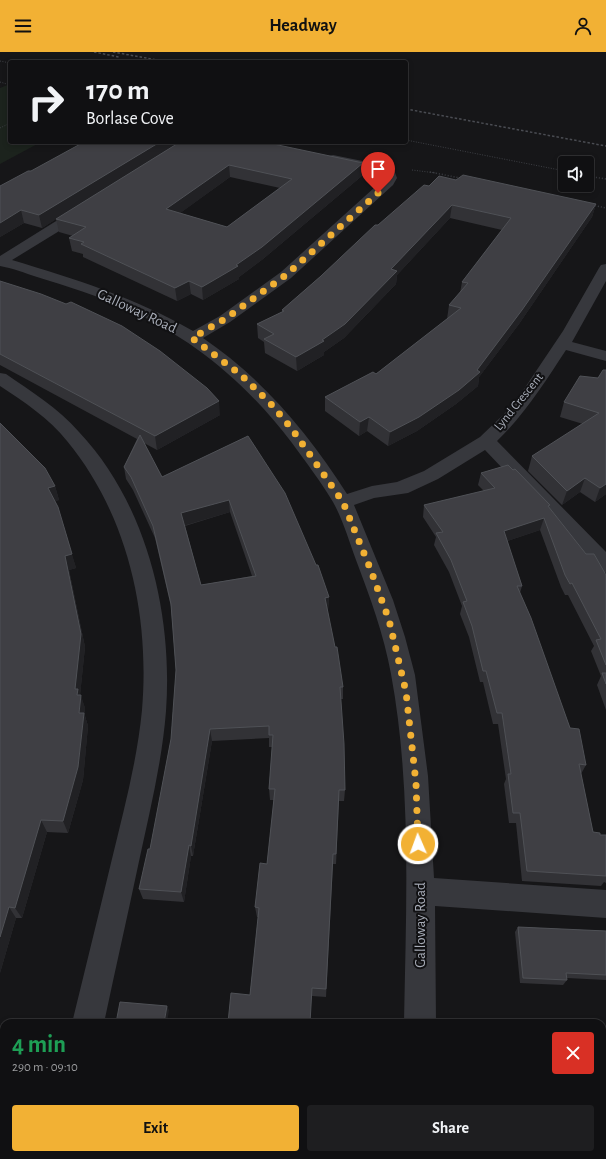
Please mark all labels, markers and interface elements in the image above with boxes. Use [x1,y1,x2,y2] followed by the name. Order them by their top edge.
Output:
[12,15,34,37] icon: menu
[572,15,594,37] icon: person
[269,17,337,35] text: Headway
[20,76,72,128] icon: right
[86,77,150,105] text: 170 m
[86,110,174,128] text: Borlase Cove
[361,152,395,193] pin
[558,156,594,192] map controls
[558,156,594,192] button: sound
[367,158,389,180] icon: arrive
[95,286,179,336] street label: Galloway Road
[492,371,546,433] street label: Lynd Crescent
[397,823,439,865] position arrow
[413,882,428,968] street label: Galloway Road
[552,1032,594,1074] button: close
[12,1033,66,1057] text: 4 min
[12,1061,78,1074] text: 290 m · 09:10
[12,1105,299,1151] button: Exit
[307,1105,594,1151] button: Share

